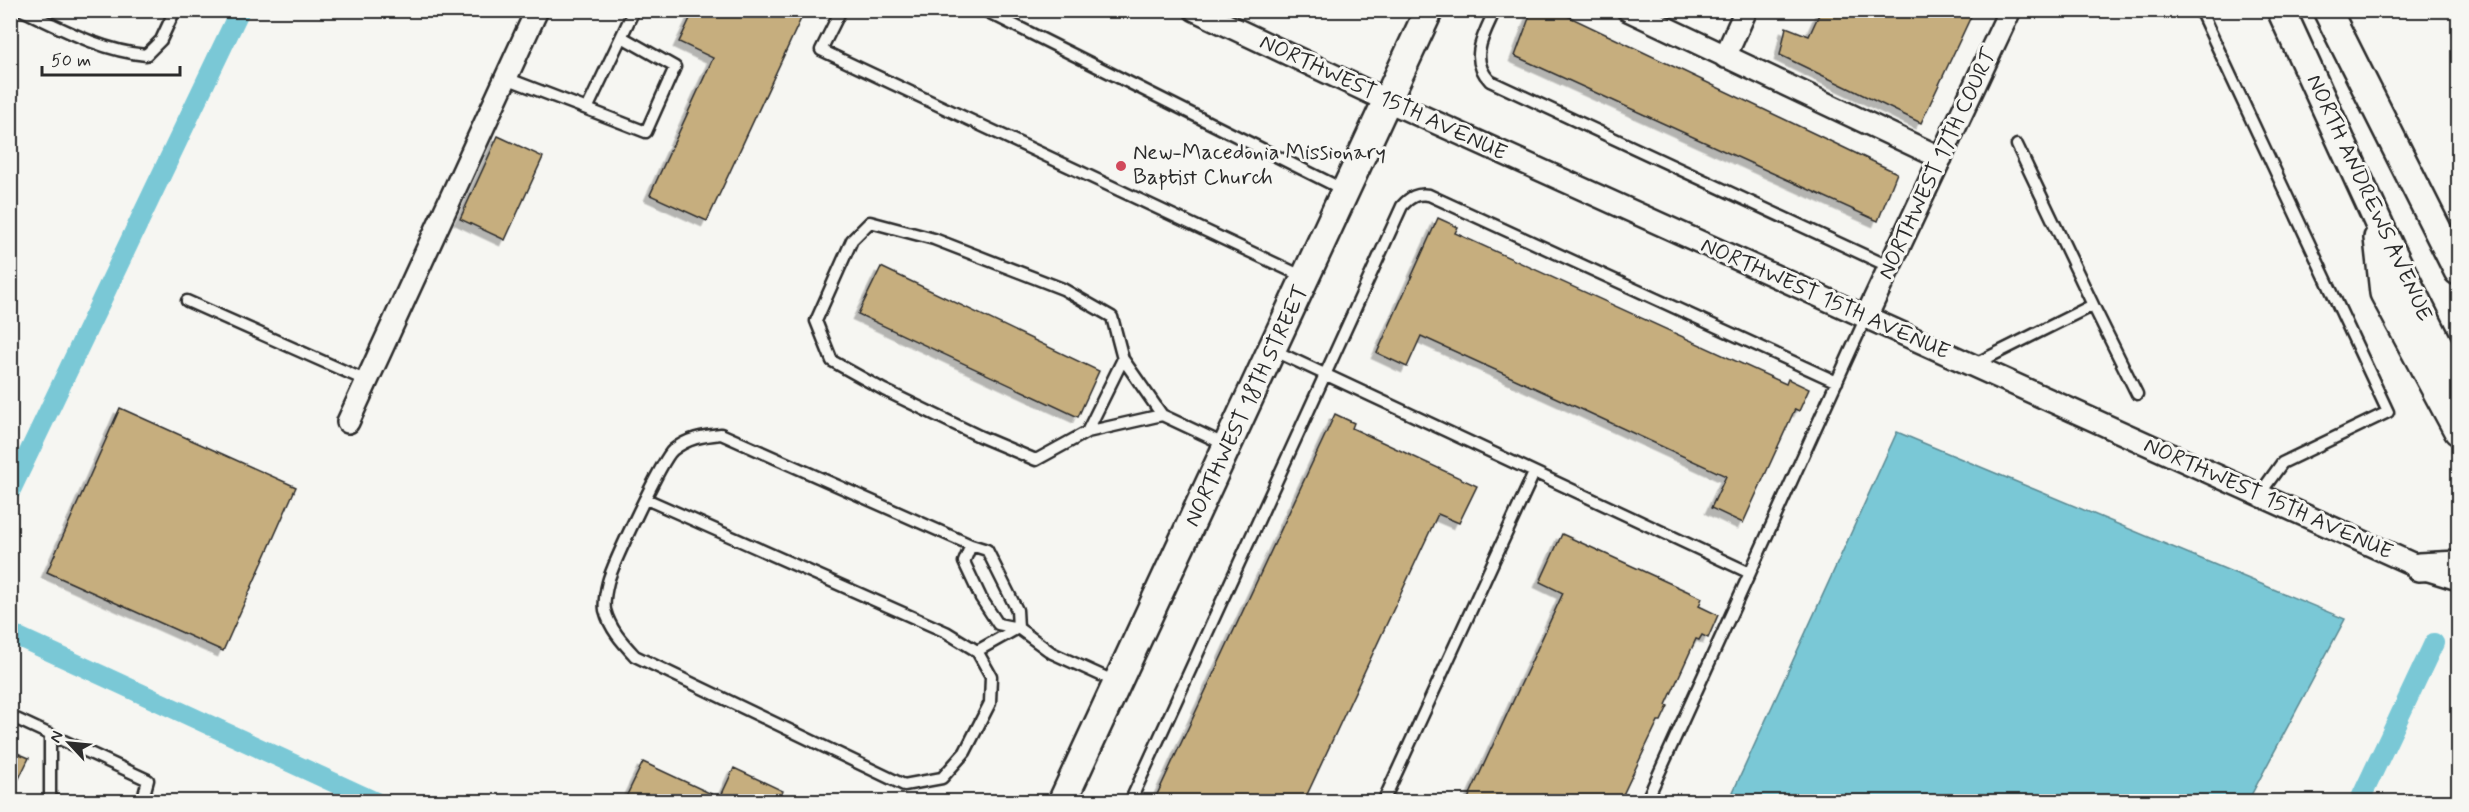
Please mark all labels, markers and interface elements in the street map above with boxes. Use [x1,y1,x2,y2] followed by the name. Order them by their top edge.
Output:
[1255,28,1511,168] street label: NORTHWEST 15TH AVENUE
[42,39,180,77] scale bar
[1872,43,2004,284] street label: NORTHWEST 17TH COURT
[51,49,91,73] text: 50 m
[2299,70,2439,326] street label: NORTH ANDREWS AVENUE
[1133,139,1386,192] place label: New-Macedonia Missionary Baptist Church
[1114,159,1128,173] marker: New-Macedonia Missionary Baptist Church
[1696,231,1954,367] street label: NORTHWEST 15TH AVENUE
[1179,281,1315,531] street label: NORTHWEST 18TH STREET
[2139,431,2397,567] street label: NORTHWEST 15TH AVENUE
[39,713,99,773] north arrow
[45,728,69,746] text: N

